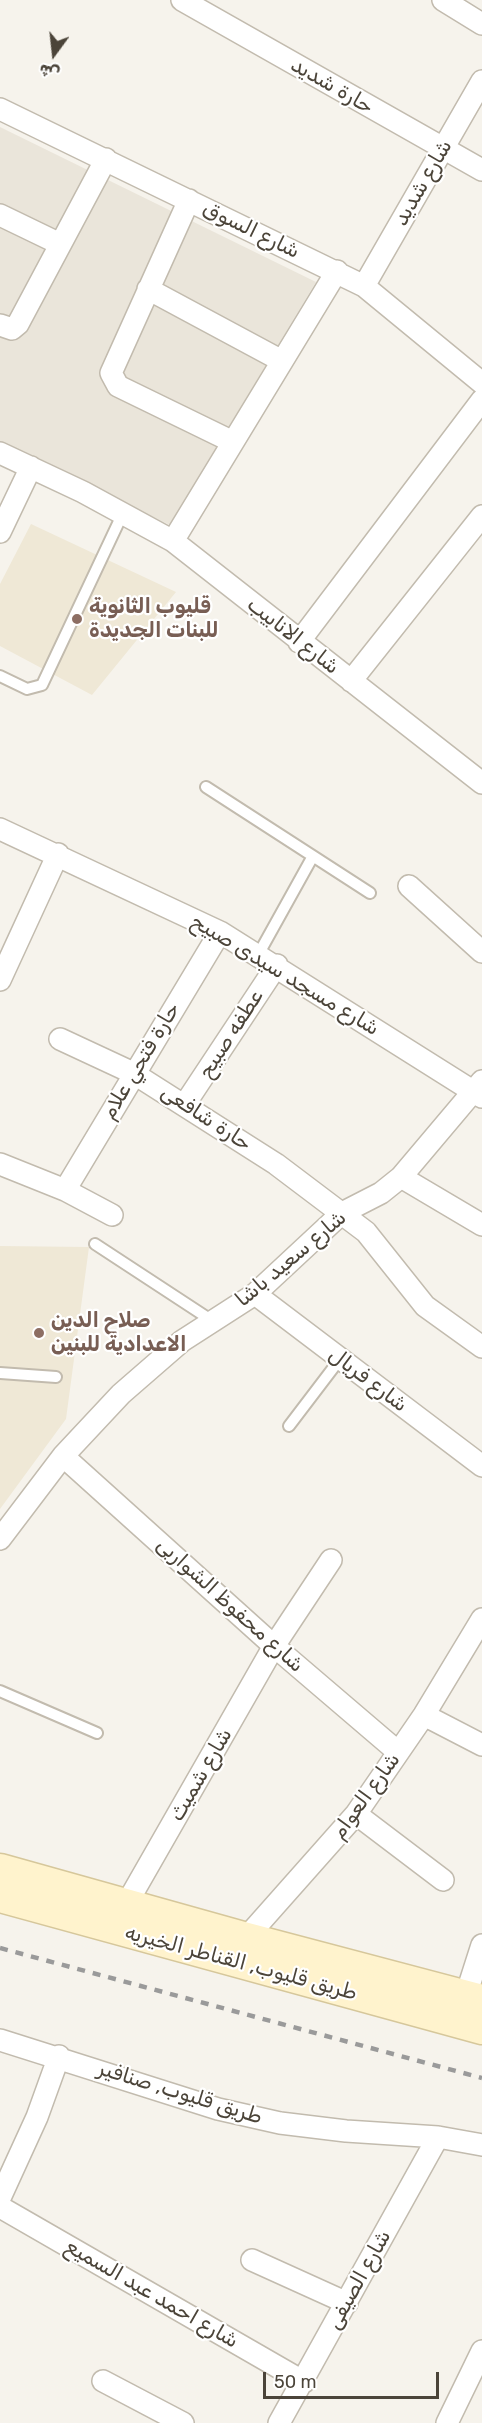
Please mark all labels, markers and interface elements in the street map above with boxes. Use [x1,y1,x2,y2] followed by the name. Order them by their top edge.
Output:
[24,24,84,84] north arrow
[286,52,378,120] street label: حارة شديد
[37,60,61,84] text: ش
[388,135,458,231] street label: شارع شديد
[198,196,304,264] street label: شارع السوق
[242,592,344,680] street label: شارع الانابيب
[89,594,219,644] place label: قليوب الثانوية للبنات الجديدة
[70,612,84,626] marker: قليوب الثانوية للبنات الجديدة
[186,909,384,1041] street label: شارع مسجد سيدى صبيح
[193,985,269,1083] street label: عطفه صبيح
[96,998,186,1124] street label: حارة فتحي علام
[156,1079,256,1157] street label: حارة شافعى
[231,1205,351,1313] street label: شارع سعيد باشا
[51,1308,187,1358] place label: صلاح الدين الاعدادية للبنين
[32,1326,46,1340] marker: صلاح الدين الاعدادية للبنين
[324,1342,412,1418] street label: شارع فريال
[151,1532,309,1678] street label: شارع محفوظ الشواربى
[164,1724,238,1826] street label: شارع شميث
[326,1748,406,1844] street label: شارع العوام
[122,1920,360,2006] street label: طريق قليوب, القناطر الخيريه
[95,2056,265,2130] street label: طريق قليوب, صنافير
[321,2226,397,2334] street label: شارع الصيفى
[61,2234,243,2354] street label: شارع احمد عبد السميع
[266,2360,442,2398] scale bar
[274,2371,317,2393] text: 50 m

